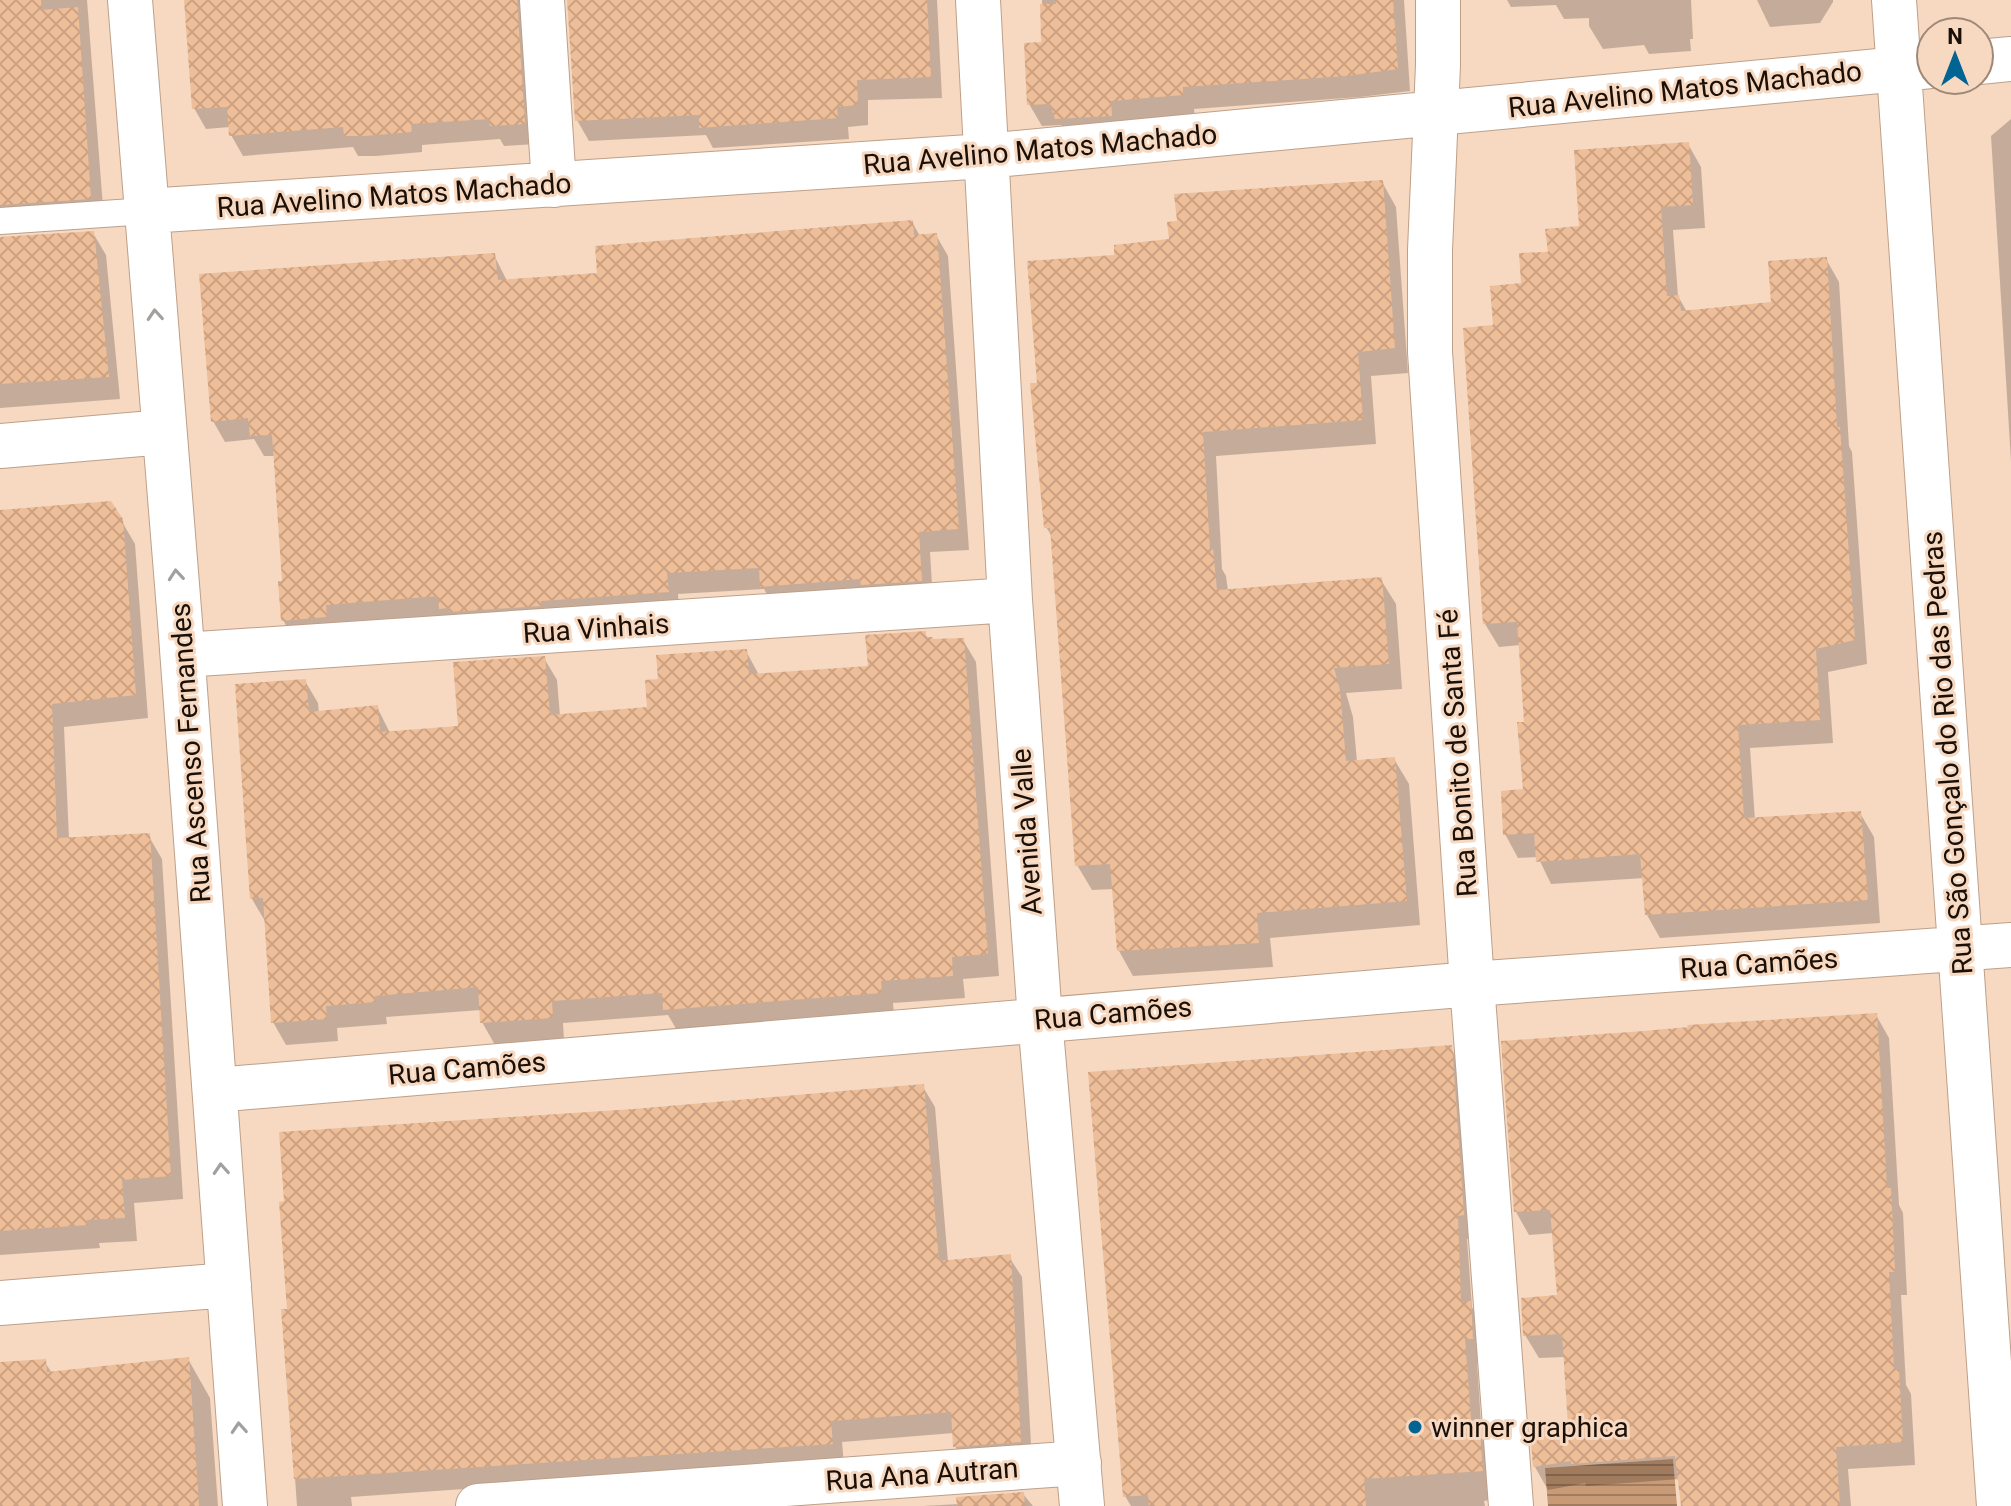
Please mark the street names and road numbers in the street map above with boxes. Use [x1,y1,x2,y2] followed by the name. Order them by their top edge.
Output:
[1507,55,1863,124] street label: Rua Avelino Matos Machado
[862,118,1218,181] street label: Rua Avelino Matos Machado
[216,167,572,224] street label: Rua Avelino Matos Machado
[1916,530,1979,976] street label: Rua São Gonçalo do Rio das Pedras
[164,602,217,904] street label: Rua Ascenso Fernandes
[522,607,670,650] street label: Rua Vinhais
[1431,608,1484,898] street label: Rua Bonito de Santa Fé
[1004,748,1049,916] street label: Avenida Valle
[1679,942,1839,985] street label: Rua Camões
[1033,990,1193,1037] street label: Rua Camões
[387,1045,547,1092] street label: Rua Camões
[825,1451,1020,1498] street label: Rua Ana Autran

